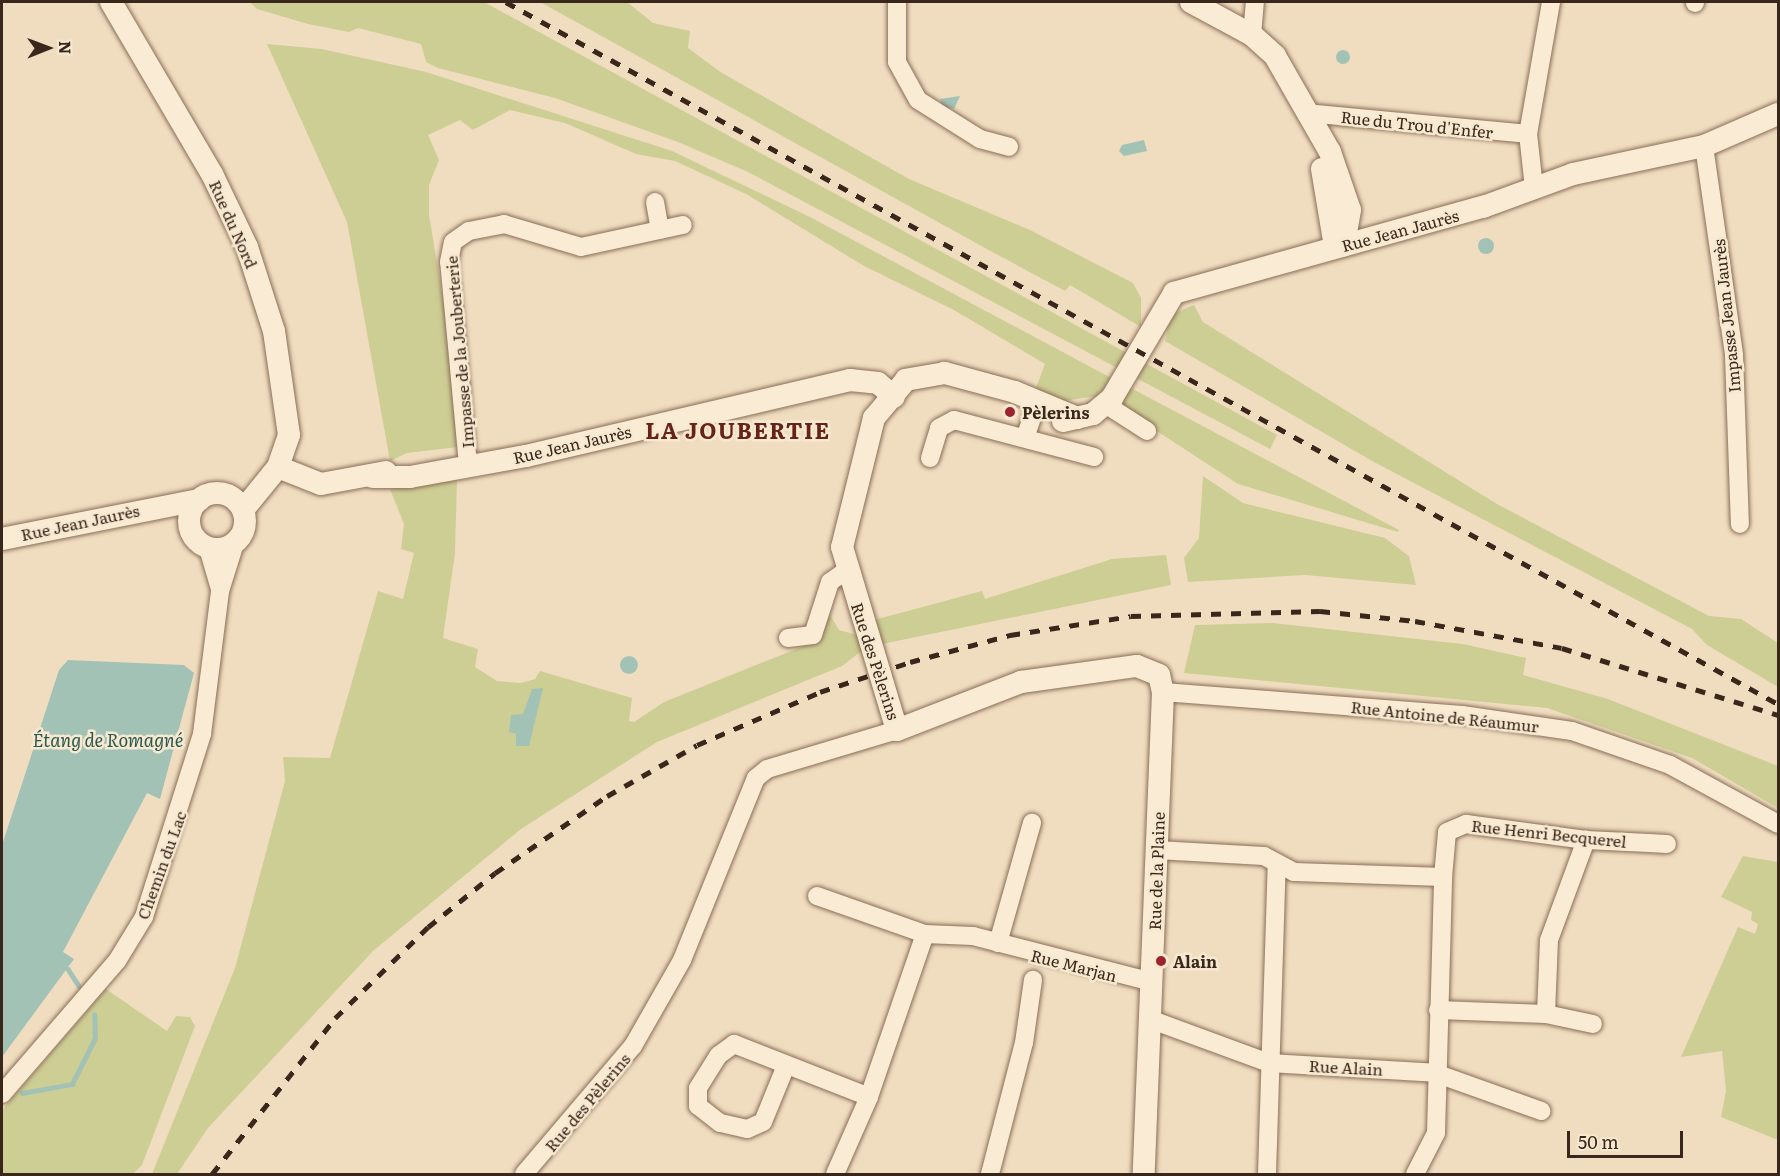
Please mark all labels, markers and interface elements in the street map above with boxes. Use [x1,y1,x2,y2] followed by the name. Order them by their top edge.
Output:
[18,18,78,78] north arrow
[54,41,78,55] text: N
[1340,106,1494,142] street label: Rue du Trou d'Enfer
[206,177,262,271] street label: Rue du Nord
[1339,205,1461,255] street label: Rue Jean Jaurès
[1708,238,1744,394] street label: Impasse Jean Jaurès
[441,255,477,449] street label: Impasse de la Jouberterie
[1022,402,1089,422] place label: Pèlerins
[1003,405,1017,419] marker: Pèlerins
[645,417,831,443] district label: LA JOUBERTIE
[511,421,633,467] street label: Rue Jean Jaurès
[19,500,141,544] street label: Rue Jean Jaurès
[848,600,904,722] street label: Rue des Pèlerins
[1350,697,1540,735] street label: Rue Antoine de Réaumur
[33,729,183,751] water label: Étang de Romagné
[133,808,189,922] street label: Chemin du Lac
[1144,811,1168,931] street label: Rue de la Plaine
[1471,815,1627,851] street label: Rue Henri Becquerel
[1029,945,1119,985] street label: Rue Marjan
[1173,951,1217,971] place label: Alain
[1154,954,1168,968] marker: Alain
[540,1049,634,1155] street label: Rue des Pèlerins
[1308,1055,1384,1079] street label: Rue Alain
[1570,1119,1686,1157] scale bar
[1578,1128,1619,1155] text: 50 m

